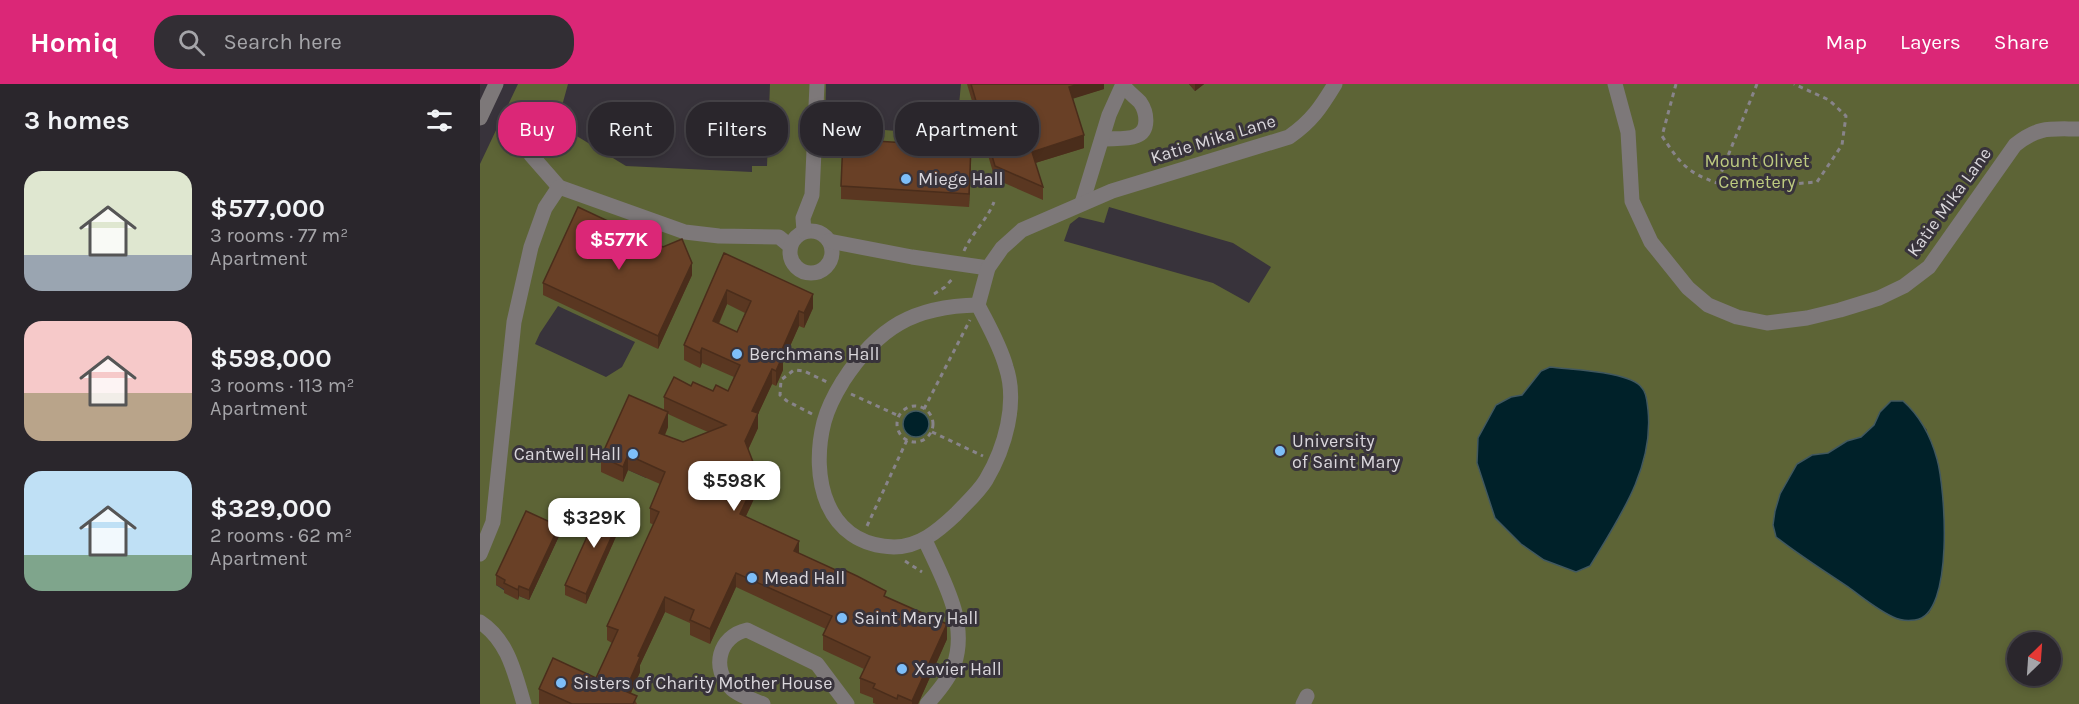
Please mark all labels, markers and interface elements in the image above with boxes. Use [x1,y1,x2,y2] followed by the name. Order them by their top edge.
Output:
[154,15,574,69] search box
[30,26,118,59] text: Homiq
[175,26,208,59] icon: search
[223,29,342,55] text: Search here
[1825,30,1867,54] text: Map
[1900,30,1961,54] text: Layers
[1994,30,2049,54] text: Share
[498,102,576,156] chip: Buy
[588,102,674,156] chip: Rent
[686,102,788,156] chip: Filters
[800,102,883,156] chip: New
[895,102,1039,156] chip: Apartment
[423,104,456,137] icon: filters
[24,105,130,136] text: 3 homes
[1148,109,1278,169] street label: Katie Mika Lane
[1902,143,1996,261] street label: Katie Mika Lane
[1705,150,1810,193] park label: Mount Olivet Cemetery
[918,168,1004,190] place label: Miege Hall
[899,172,913,186] marker: Miege Hall
[210,193,325,224] text: $577,000
[72,195,144,267] icon: home
[577,220,661,271] pin: $577K
[210,224,348,247] text: 3 rooms · 77 m²
[590,228,648,251] text: $577K
[210,247,308,270] text: Apartment
[210,343,332,374] text: $598,000
[749,343,879,365] place label: Berchmans Hall
[72,345,144,417] icon: home
[730,347,744,361] marker: Berchmans Hall
[210,374,354,397] text: 3 rooms · 113 m²
[210,397,308,420] text: Apartment
[1292,430,1401,473] place label: University of Saint Mary
[514,443,621,465] place label: Cantwell Hall
[1273,444,1287,458] marker: University of Saint Mary
[626,447,640,461] marker: Cantwell Hall
[692,461,776,512] pin: $598K
[702,469,766,492] text: $598K
[210,493,332,524] text: $329,000
[72,495,144,567] icon: home
[552,498,636,549] pin: $329K
[562,506,626,529] text: $329K
[210,524,352,547] text: 2 rooms · 62 m²
[210,547,308,570] text: Apartment
[764,567,845,589] place label: Mead Hall
[745,571,759,585] marker: Mead Hall
[854,607,978,629] place label: Saint Mary Hall
[835,611,849,625] marker: Saint Mary Hall
[2007,632,2061,686] north arrow
[2007,632,2061,686] map controls
[914,658,1002,680] place label: Xavier Hall
[895,662,909,676] marker: Xavier Hall
[573,672,833,694] place label: Sisters of Charity Mother House
[554,676,568,690] marker: Sisters of Charity Mother House

